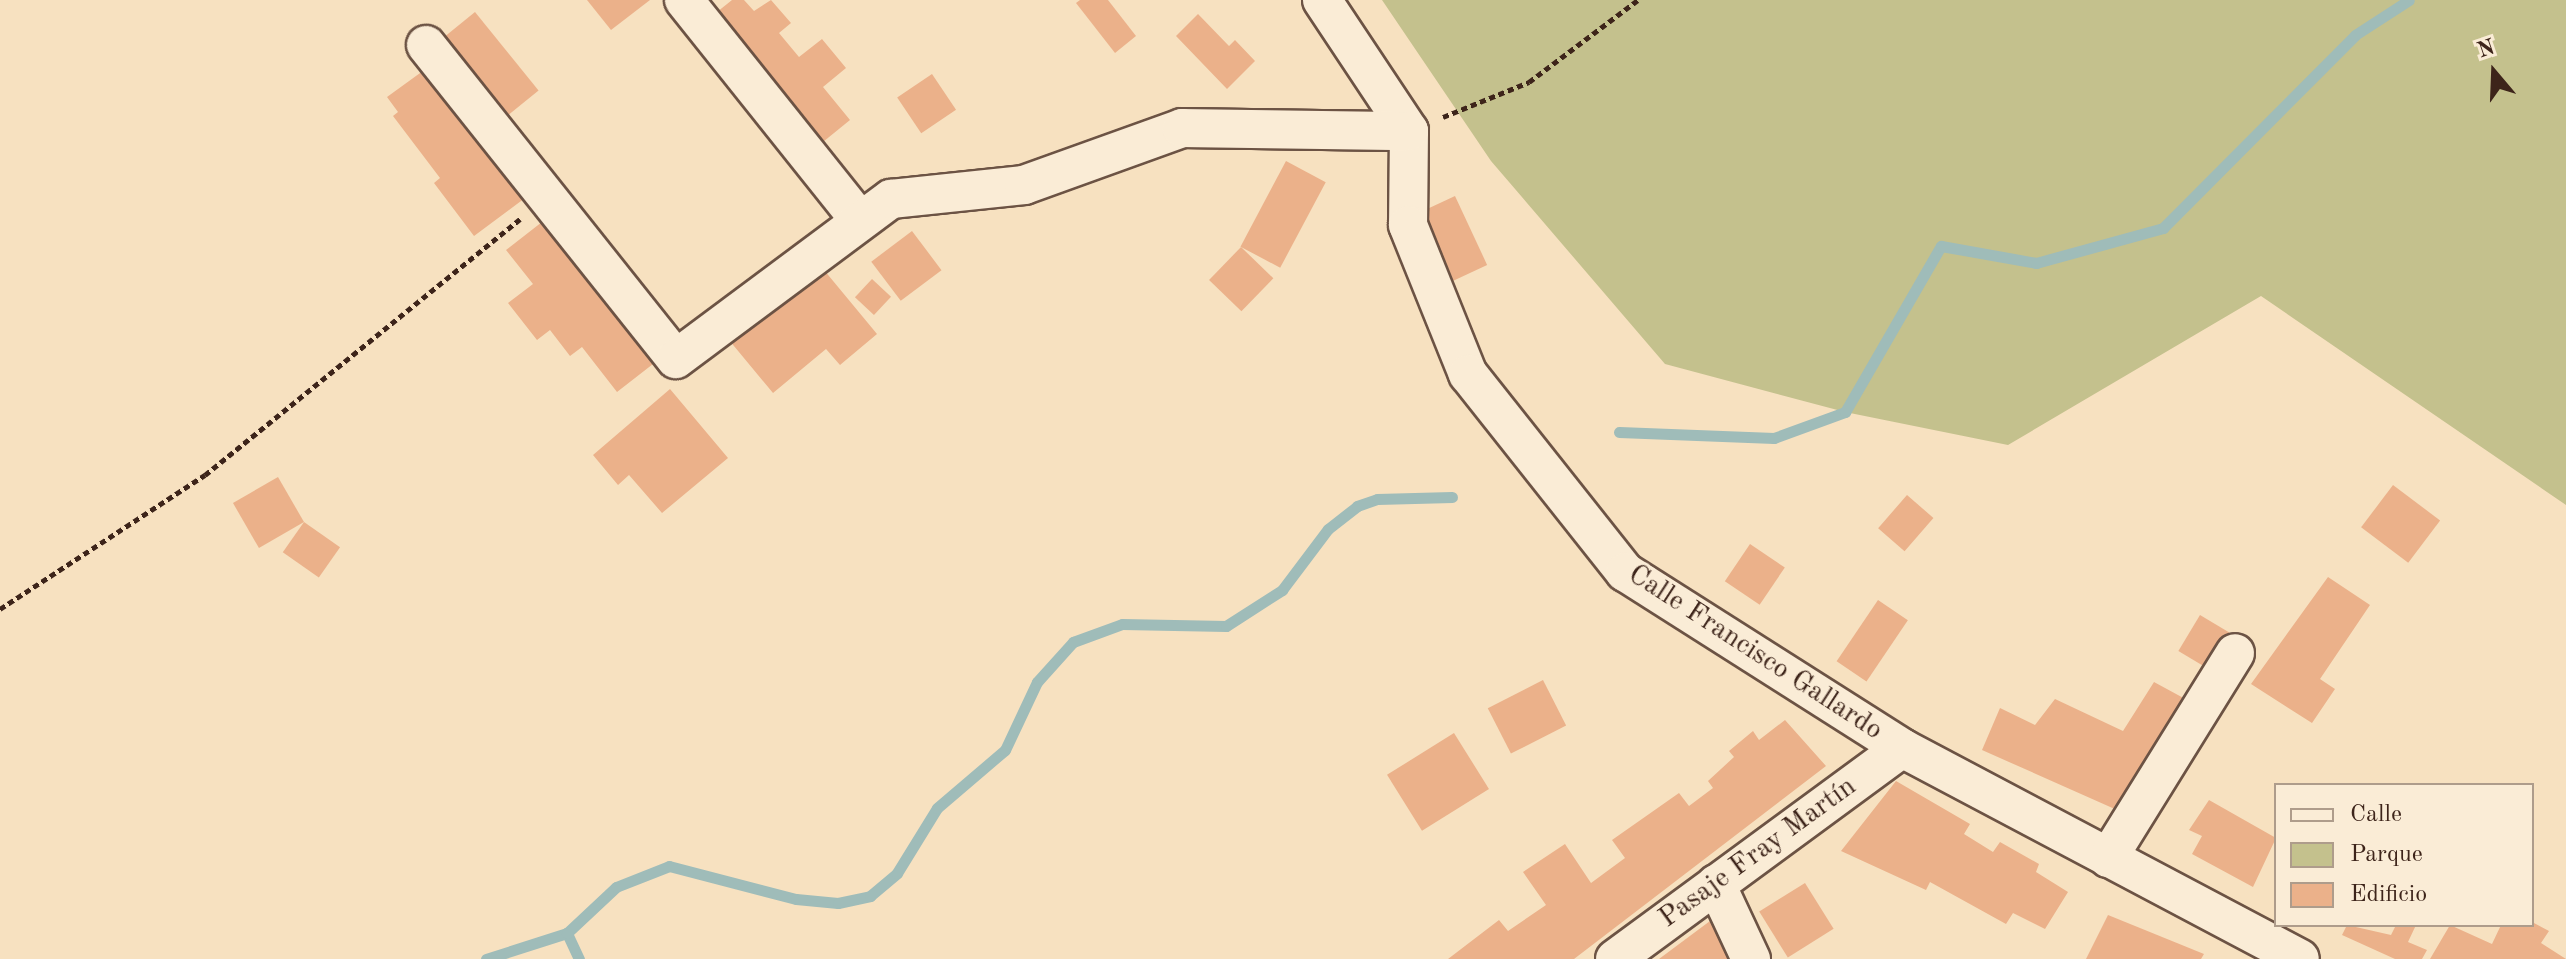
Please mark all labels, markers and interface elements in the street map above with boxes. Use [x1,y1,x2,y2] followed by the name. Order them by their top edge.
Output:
[2454,32,2534,112] north arrow
[2475,36,2498,62] text: N
[1621,558,1889,748] street label: Calle Francisco Gallardo
[1653,770,1863,936] street label: Pasaje Fray Martín
[2274,783,2534,927] legend
[2350,803,2402,827] text: Calle
[2350,843,2423,867] text: Parque
[2350,883,2427,907] text: Edificio

